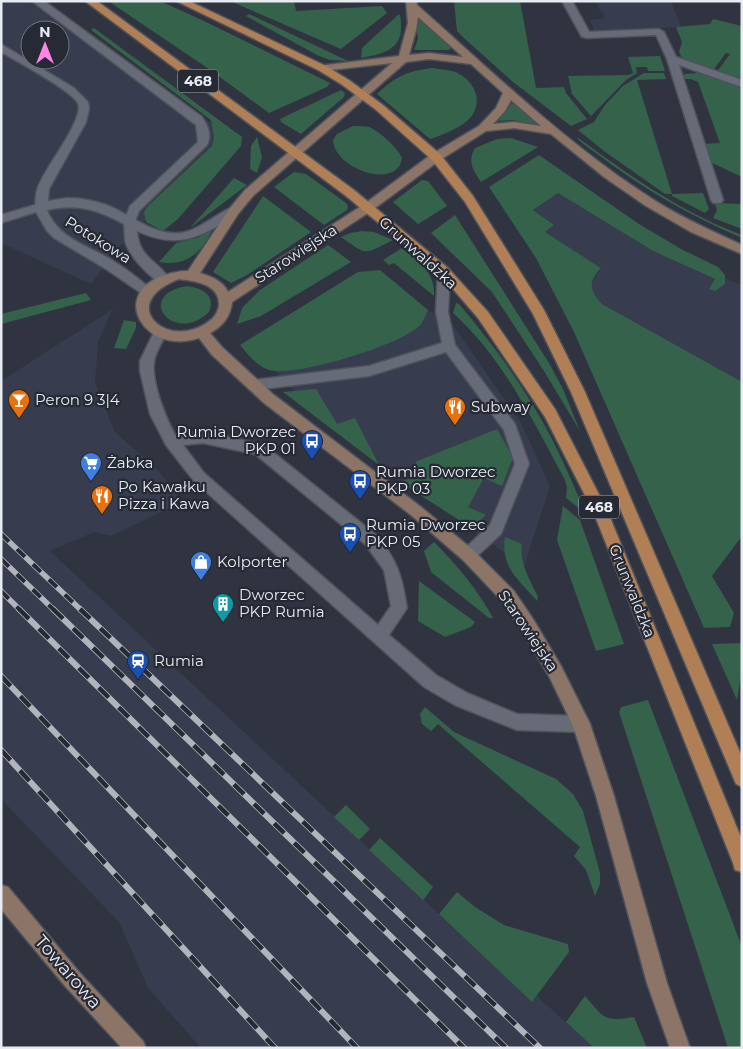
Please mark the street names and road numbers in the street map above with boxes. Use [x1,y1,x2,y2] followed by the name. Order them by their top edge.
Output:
[178,70,218,92] road number: 468
[62,212,135,267] street label: Potokowa
[375,212,461,293] street label: Grunwaldzka
[251,220,340,287] street label: Starowiejska
[579,496,619,518] road number: 468
[605,541,660,640] street label: Grunwaldzka
[494,586,563,675] street label: Starowiejska
[30,931,106,1013] street label: Towarowa

